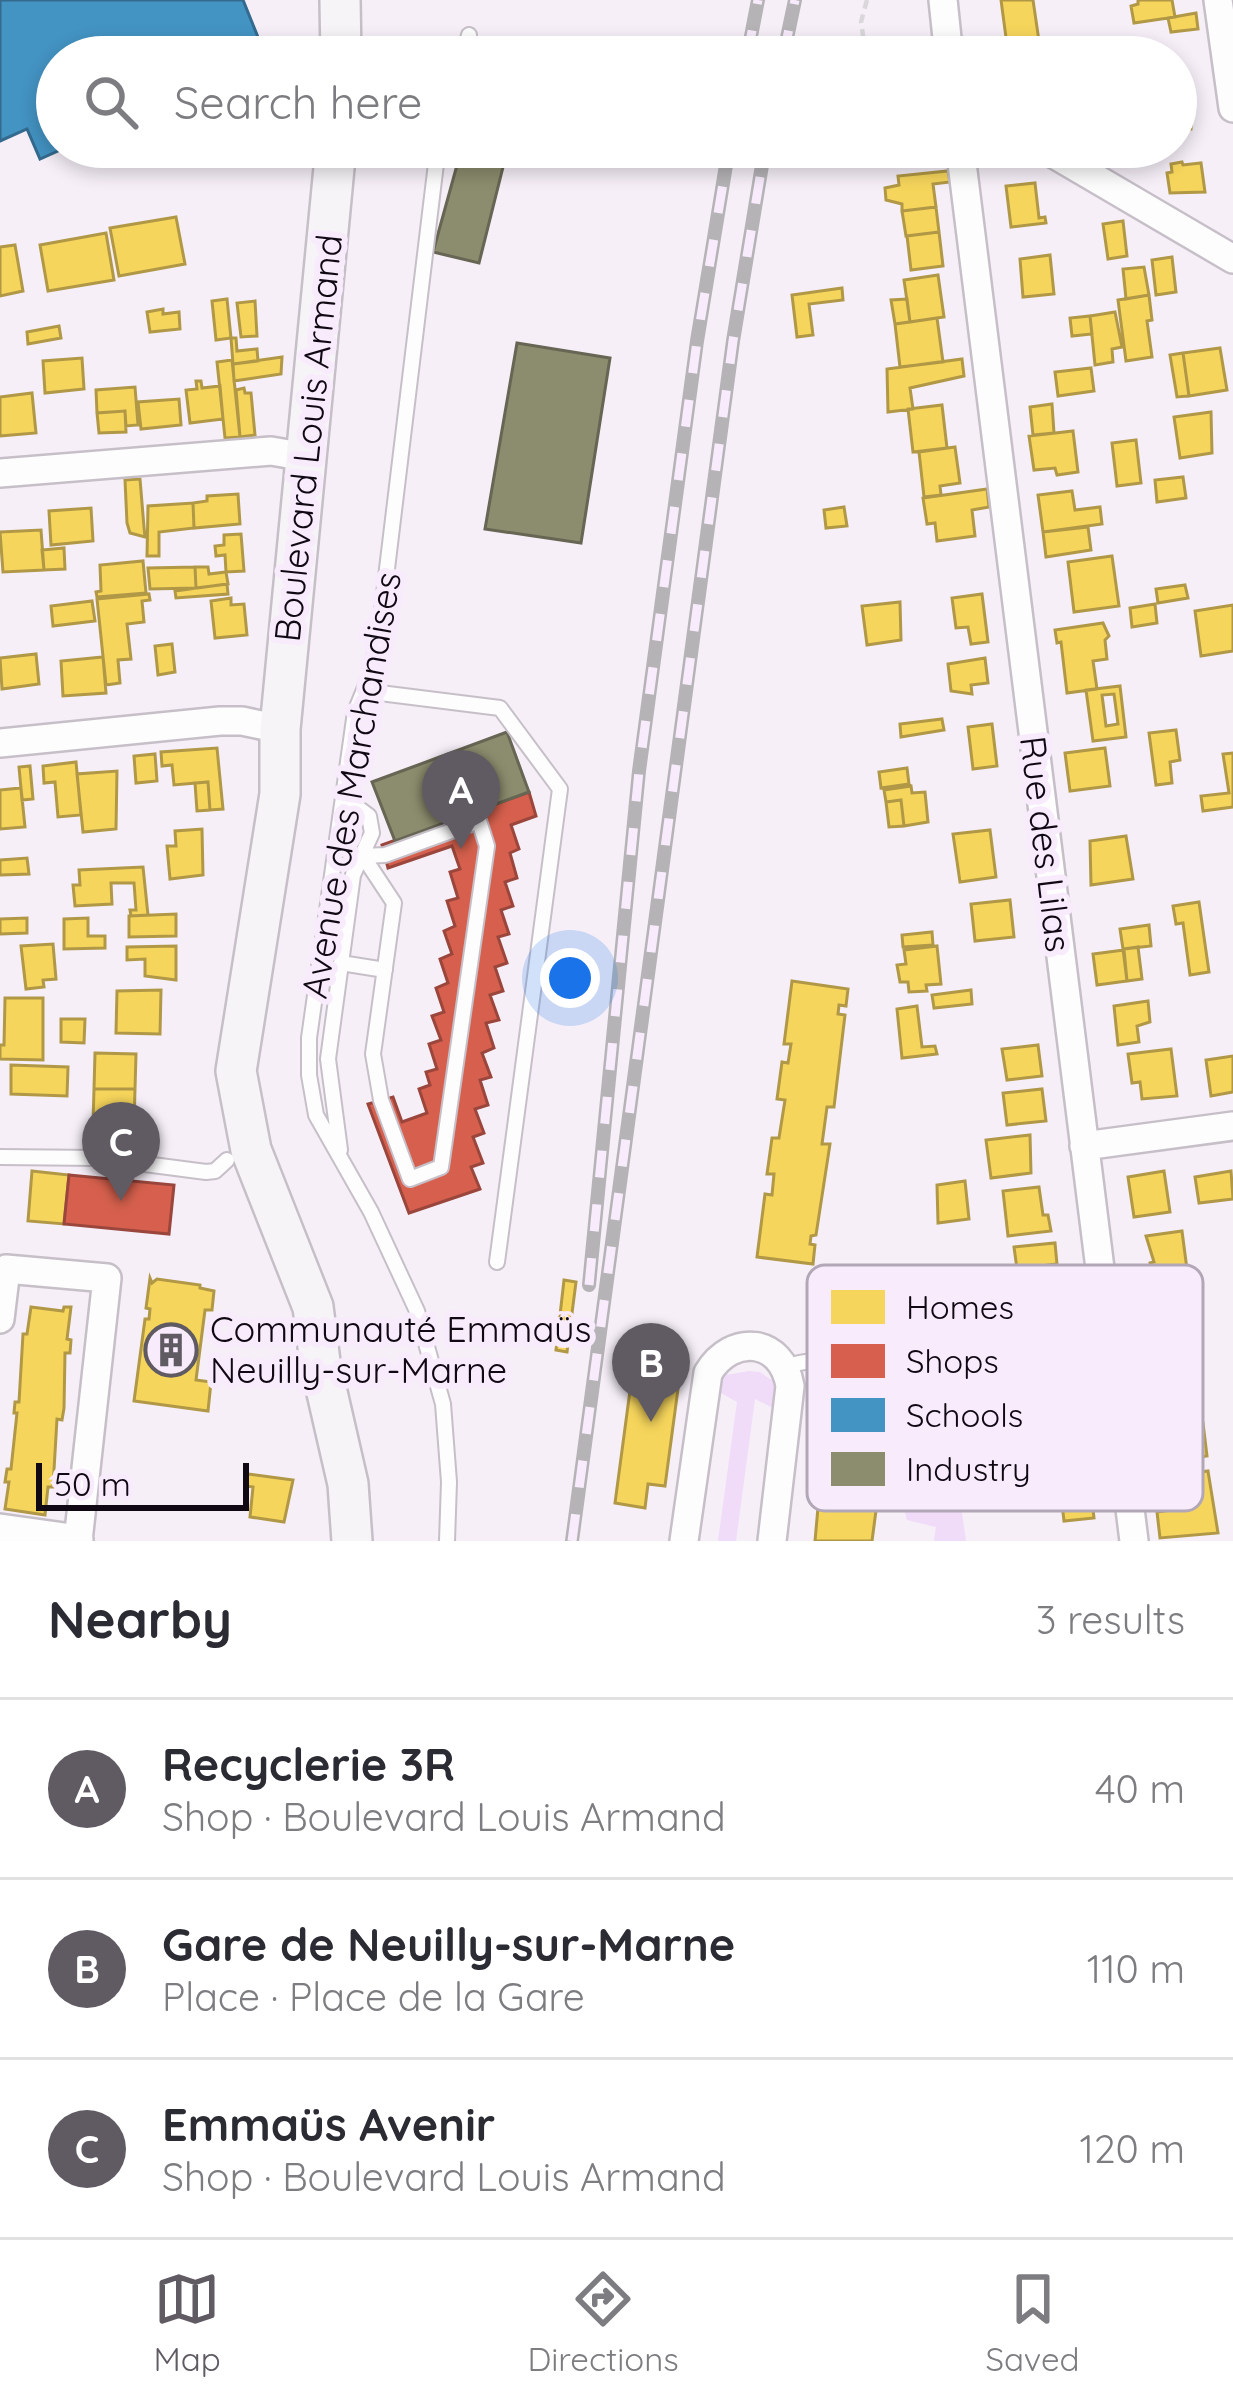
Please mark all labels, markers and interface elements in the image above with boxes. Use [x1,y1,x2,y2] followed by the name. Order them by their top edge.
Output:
[36,36,1197,168] search box
[78,69,144,135] icon: search
[174,74,422,130] text: Search here
[264,232,351,644] street label: Boulevard Louis Armand
[291,568,410,1001] street label: Avenue des Marchandises
[1011,733,1082,954] street label: Rue des Lilas
[422,750,500,849] pin: A
[540,948,600,1008] your location
[82,1102,160,1201] pin: C
[807,1265,1203,1511] legend
[906,1286,1014,1327] text: Homes
[210,1306,591,1392] place label: Communauté Emmaüs Neuilly-sur-Marne
[143,1322,199,1378] building icon: Communauté Emmaüs Neuilly-sur-Marne
[612,1323,690,1422] pin: B
[906,1340,999,1381] text: Shops
[906,1394,1023,1435] text: Schools
[906,1448,1031,1489] text: Industry
[36,1457,249,1510] scale bar
[54,1463,131,1504] text: 50 m
[48,1587,232,1651] text: Nearby
[1036,1595,1185,1644] text: 3 results
[162,1736,455,1792] text: Recyclerie 3R
[75,1764,99,1813] text: A
[1095,1764,1185,1813] text: 40 m
[162,1792,726,1841] text: Shop · Boulevard Louis Armand
[162,1916,735,1972] text: Gare de Neuilly-sur-Marne
[74,1944,100,1993] text: B
[1087,1944,1185,1993] text: 110 m
[162,1972,585,2021] text: Place · Place de la Gare
[162,2096,495,2152] text: Emmaüs Avenir
[75,2124,99,2173] text: C
[1080,2124,1185,2173] text: 120 m
[162,2152,726,2201] text: Shop · Boulevard Louis Armand
[153,2266,221,2379] tab: Map
[527,2266,679,2379] tab: Directions
[986,2266,1080,2379] tab: Saved

